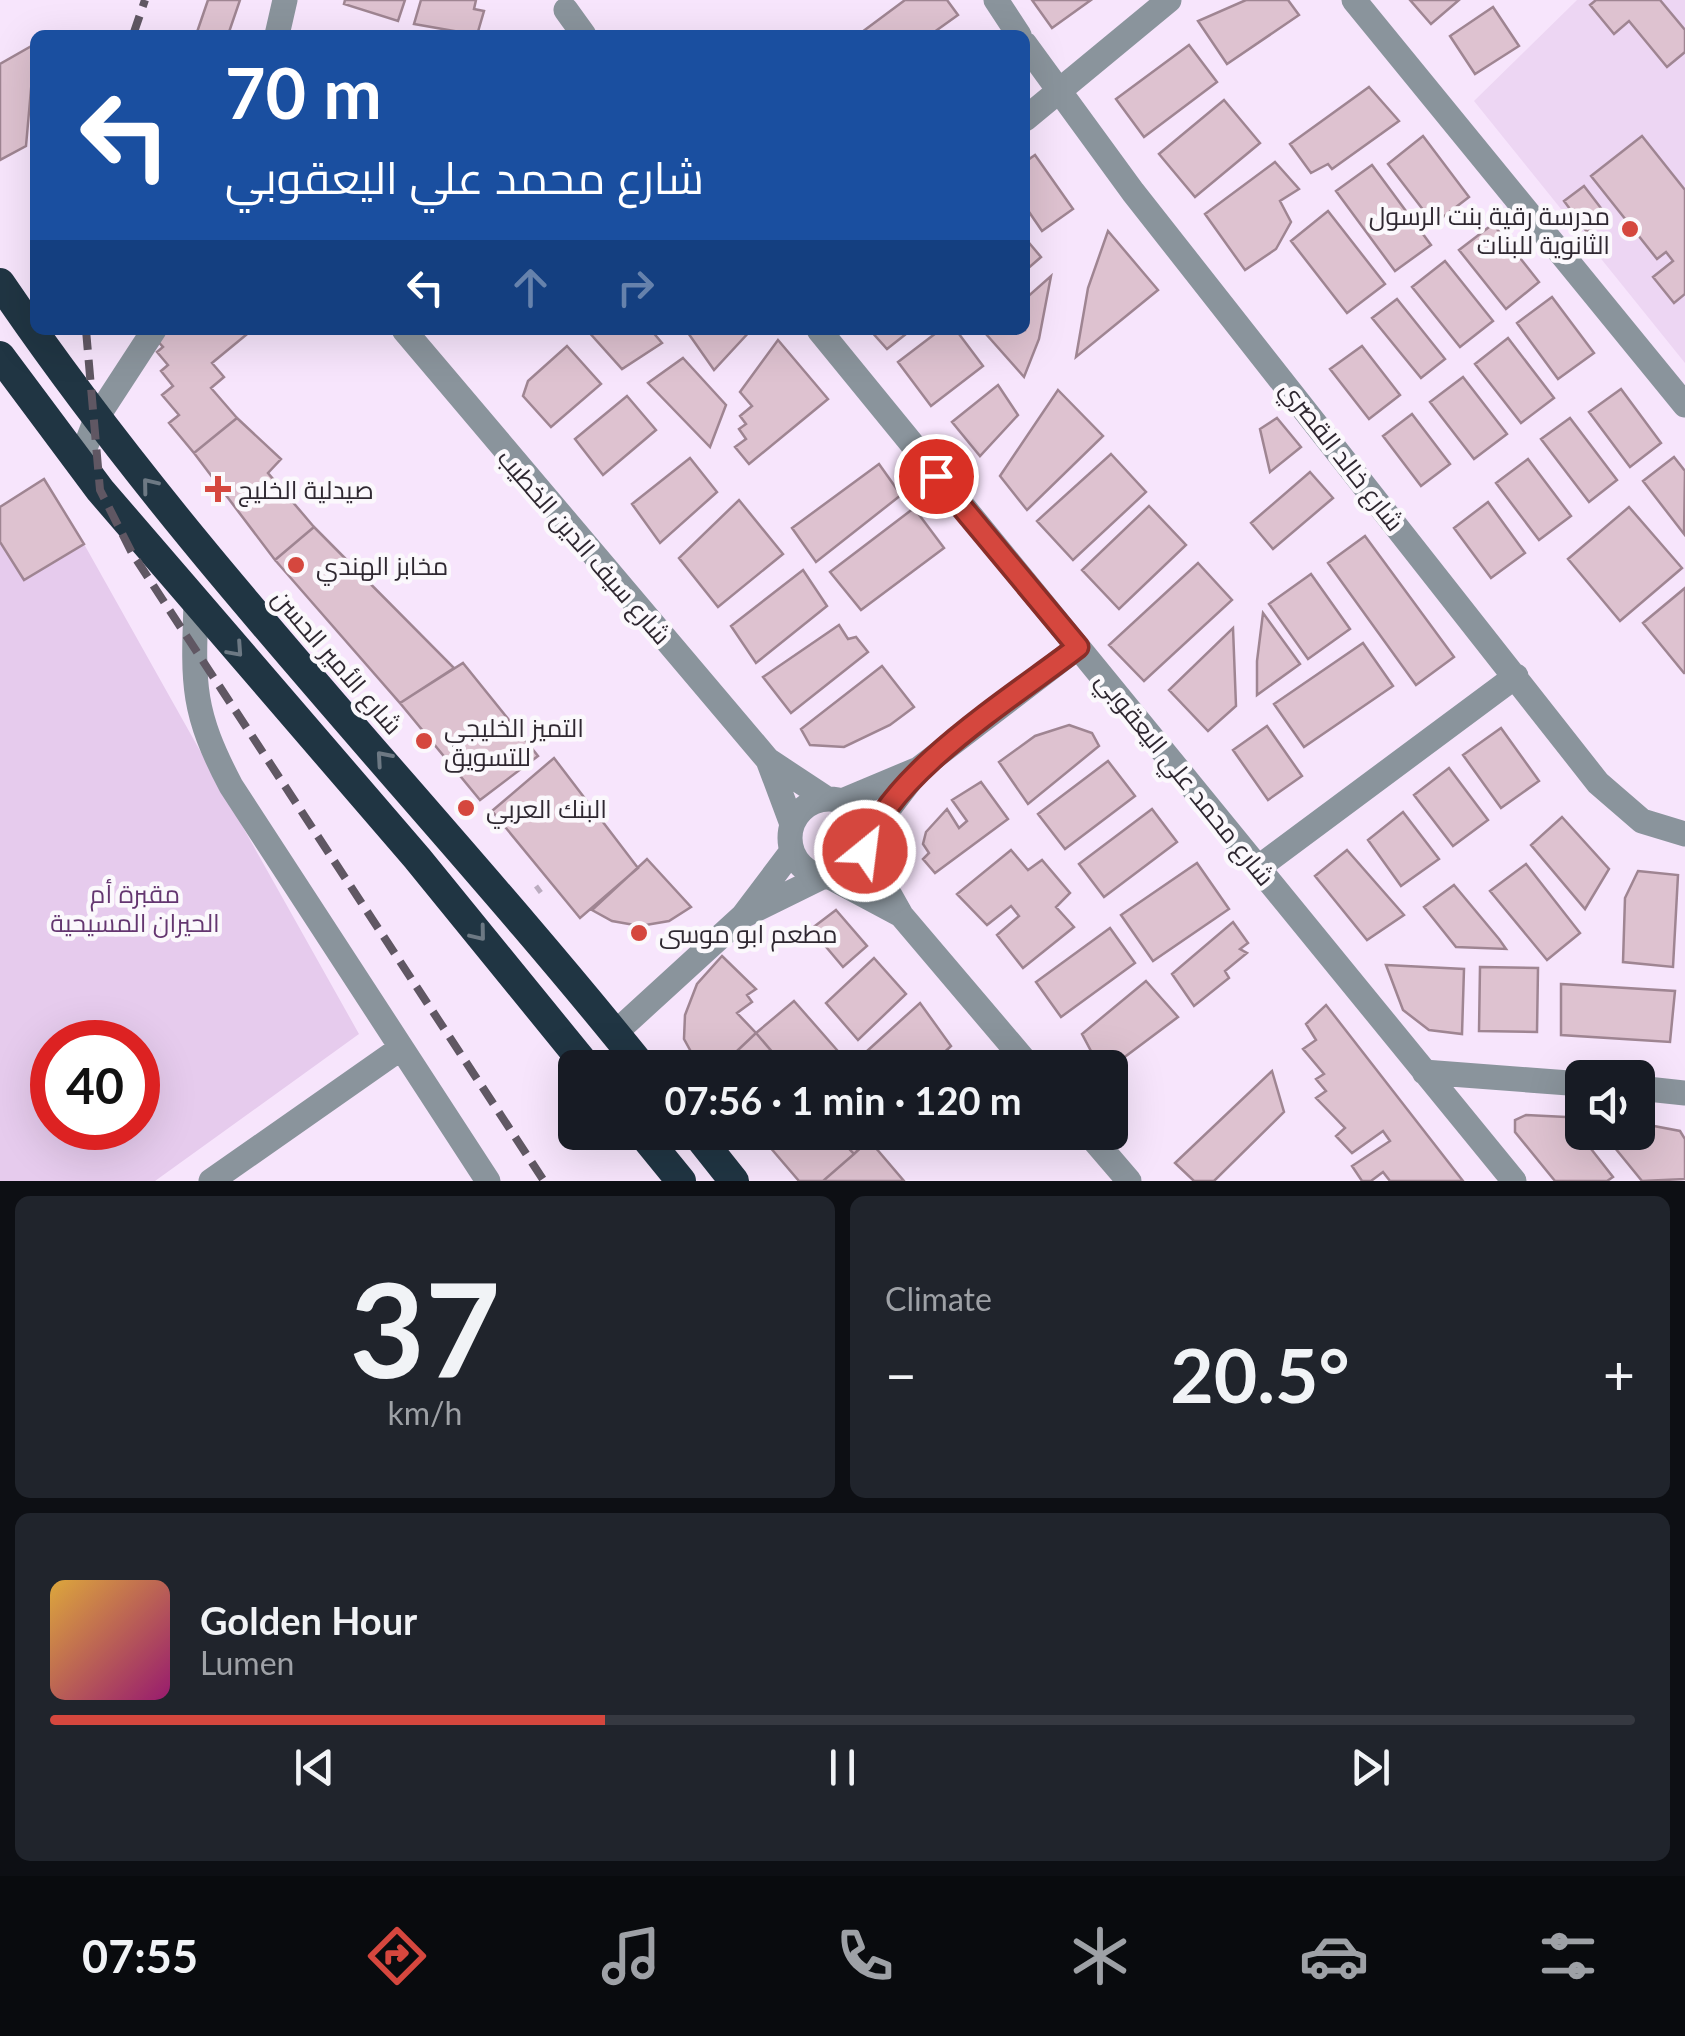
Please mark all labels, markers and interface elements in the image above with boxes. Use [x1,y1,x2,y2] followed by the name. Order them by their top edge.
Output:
[225,50,382,134] text: 70 m
[60,70,190,200] icon: left
[225,150,704,204] text: شارع محمد علي اليعقوبي
[1369,200,1610,260] place label: مدرسة رقية بنت الرسول الثانوية للبنات
[1619,218,1641,240] marker: مدرسة رقية بنت الرسول الثانوية للبنات
[398,260,453,315] icon: left
[503,260,558,315] icon: ahead
[608,260,663,315] icon: right
[1270,374,1411,540] street label: شارع خالد القصري
[894,434,979,519] pin
[490,442,678,652] street label: شارع سيف الدين الخطيب
[909,449,964,504] icon: arrive
[238,474,374,507] place label: صيدلية الخليج
[143,478,161,496] one-way arrow
[207,478,229,500] marker: صيدلية الخليج
[316,550,448,586] place label: مخابز الهندي
[285,554,307,576] marker: مخابز الهندي
[265,582,409,742] street label: شارع الأمير الحسن
[225,638,243,657] one-way arrow
[1086,665,1281,895] street label: شارع محمد علي اليعقوبي
[444,712,584,773] place label: التميز الخليجي للتسويق
[413,730,435,752] marker: التميز الخليجي للتسويق
[376,751,394,770] one-way arrow
[486,793,607,829] place label: البنك العربي
[455,797,477,819] marker: البنك العربي
[813,799,917,903] position arrow
[50,878,220,938] park label: مقبرة أم الحيران المسيحية
[659,918,838,952] place label: مطعم ابو موسى
[628,922,650,944] marker: مطعم ابو موسى
[467,923,485,941] one-way arrow
[30,1020,160,1150] speed limit sign: 40
[1565,1060,1655,1150] map controls
[1565,1060,1655,1150] button: sound
[664,1077,1022,1123] text: 07:56 · 1 min · 120 m
[350,1250,500,1406] text: 37
[885,1279,992,1318] text: Climate
[1170,1329,1350,1419] text: 20.5°
[885,1341,917,1407] text: −
[1603,1341,1635,1407] text: +
[388,1393,462,1432] text: km/h
[200,1597,417,1643] text: Golden Hour
[200,1643,294,1682] text: Lumen
[287,1740,342,1795] icon: previous
[815,1740,870,1795] icon: pause
[1343,1740,1398,1795] icon: next
[362,1921,432,1991] icon: directions
[596,1921,666,1991] icon: music
[830,1921,900,1991] icon: phone
[1065,1921,1135,1991] icon: climate
[1299,1921,1369,1991] icon: car
[1533,1921,1603,1991] icon: filters
[82,1929,198,1983] text: 07:55

